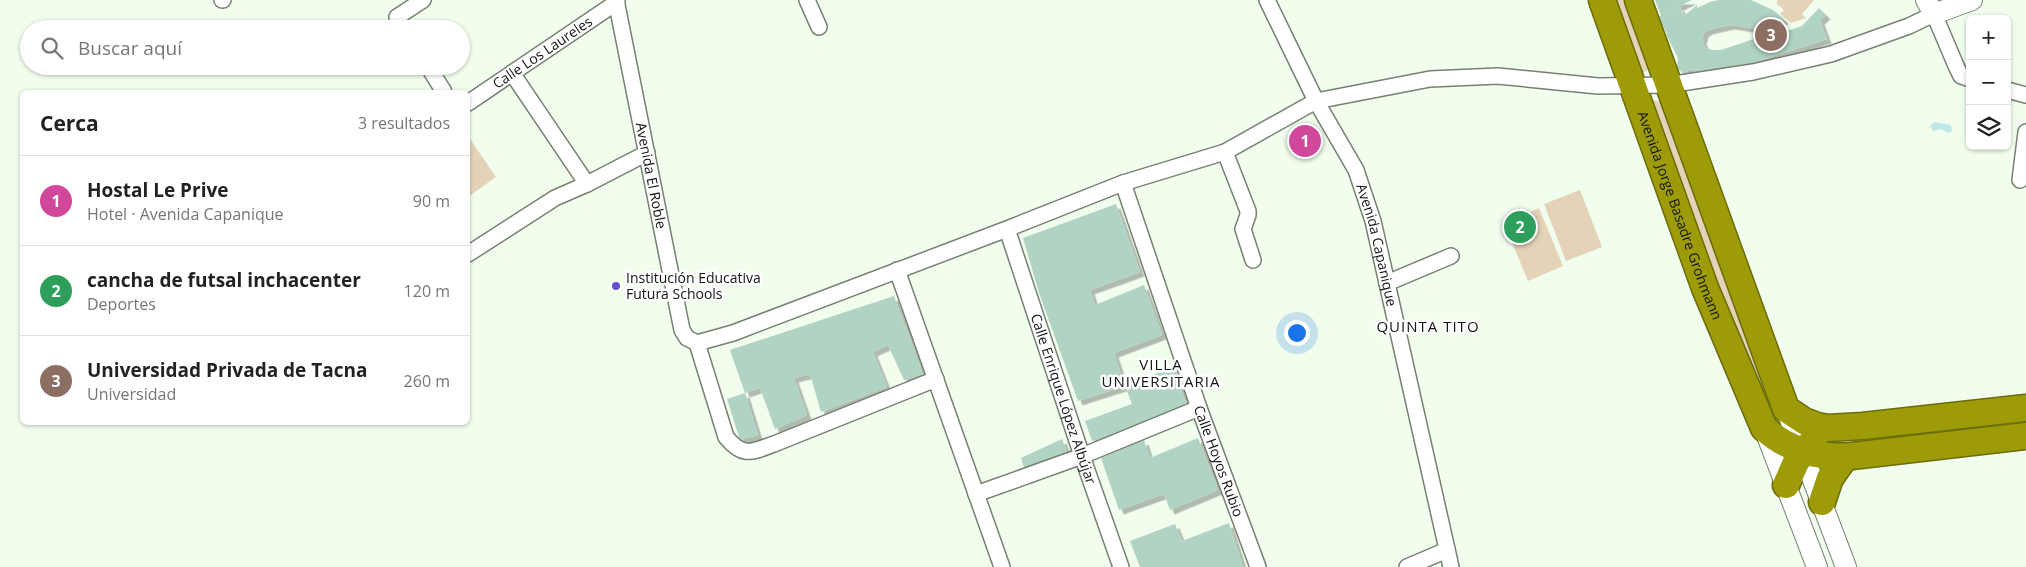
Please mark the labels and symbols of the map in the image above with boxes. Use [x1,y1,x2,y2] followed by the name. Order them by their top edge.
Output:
[489,11,596,93] street label: Calle Los Laureles
[1755,16,1787,54] pin: 3
[1633,108,1727,322] street label: Avenida Jorge Basadre Grohmann
[632,121,672,230] street label: Avenida El Roble
[1289,122,1321,160] pin: 1
[1352,181,1402,308] street label: Avenida Capanique
[1504,208,1536,246] pin: 2
[626,268,761,303] place label: Institución Educativa Futura Schools
[610,280,622,292] marker: Institución Educativa Futura Schools
[1027,311,1101,487] street label: Calle Enrique López Albújar
[1376,316,1480,336] district label: QUINTA TITO
[1284,320,1310,346] your location
[1101,354,1221,391] district label: VILLA UNIVERSITARIA
[1190,402,1248,519] street label: Calle Hoyos Rubio

